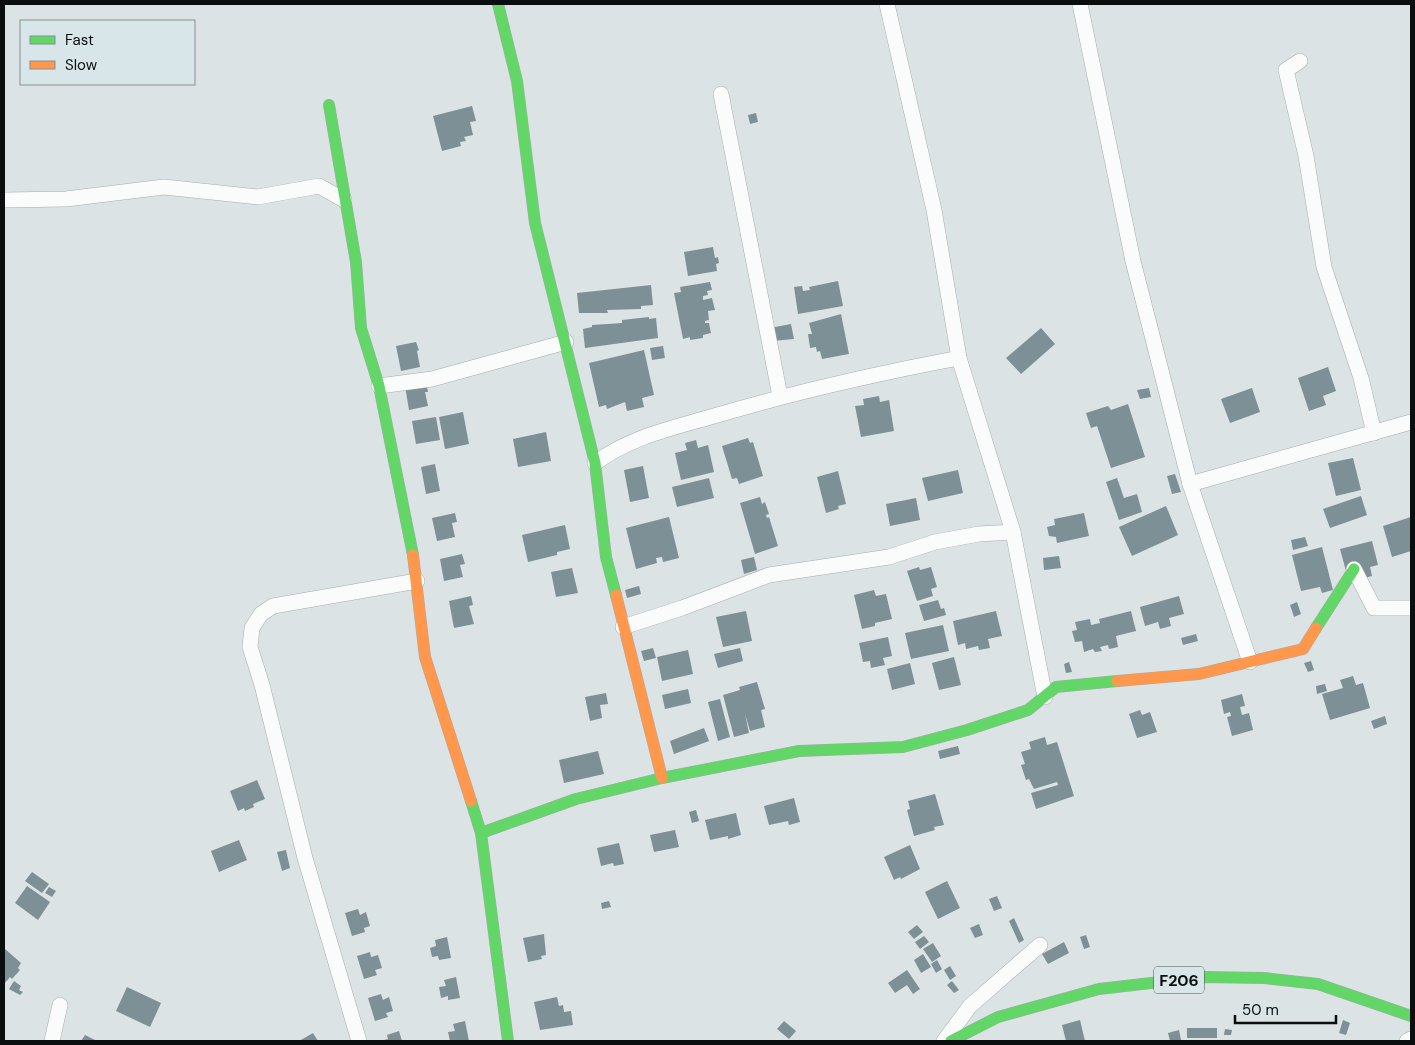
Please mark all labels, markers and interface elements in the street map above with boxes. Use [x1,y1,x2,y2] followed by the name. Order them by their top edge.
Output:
[20,20,195,85] legend
[65,30,94,50] text: Fast
[65,55,98,75] text: Slow
[1154,966,1204,994] road number: F206
[1235,992,1336,1024] scale bar
[1242,1000,1279,1020] text: 50 m

